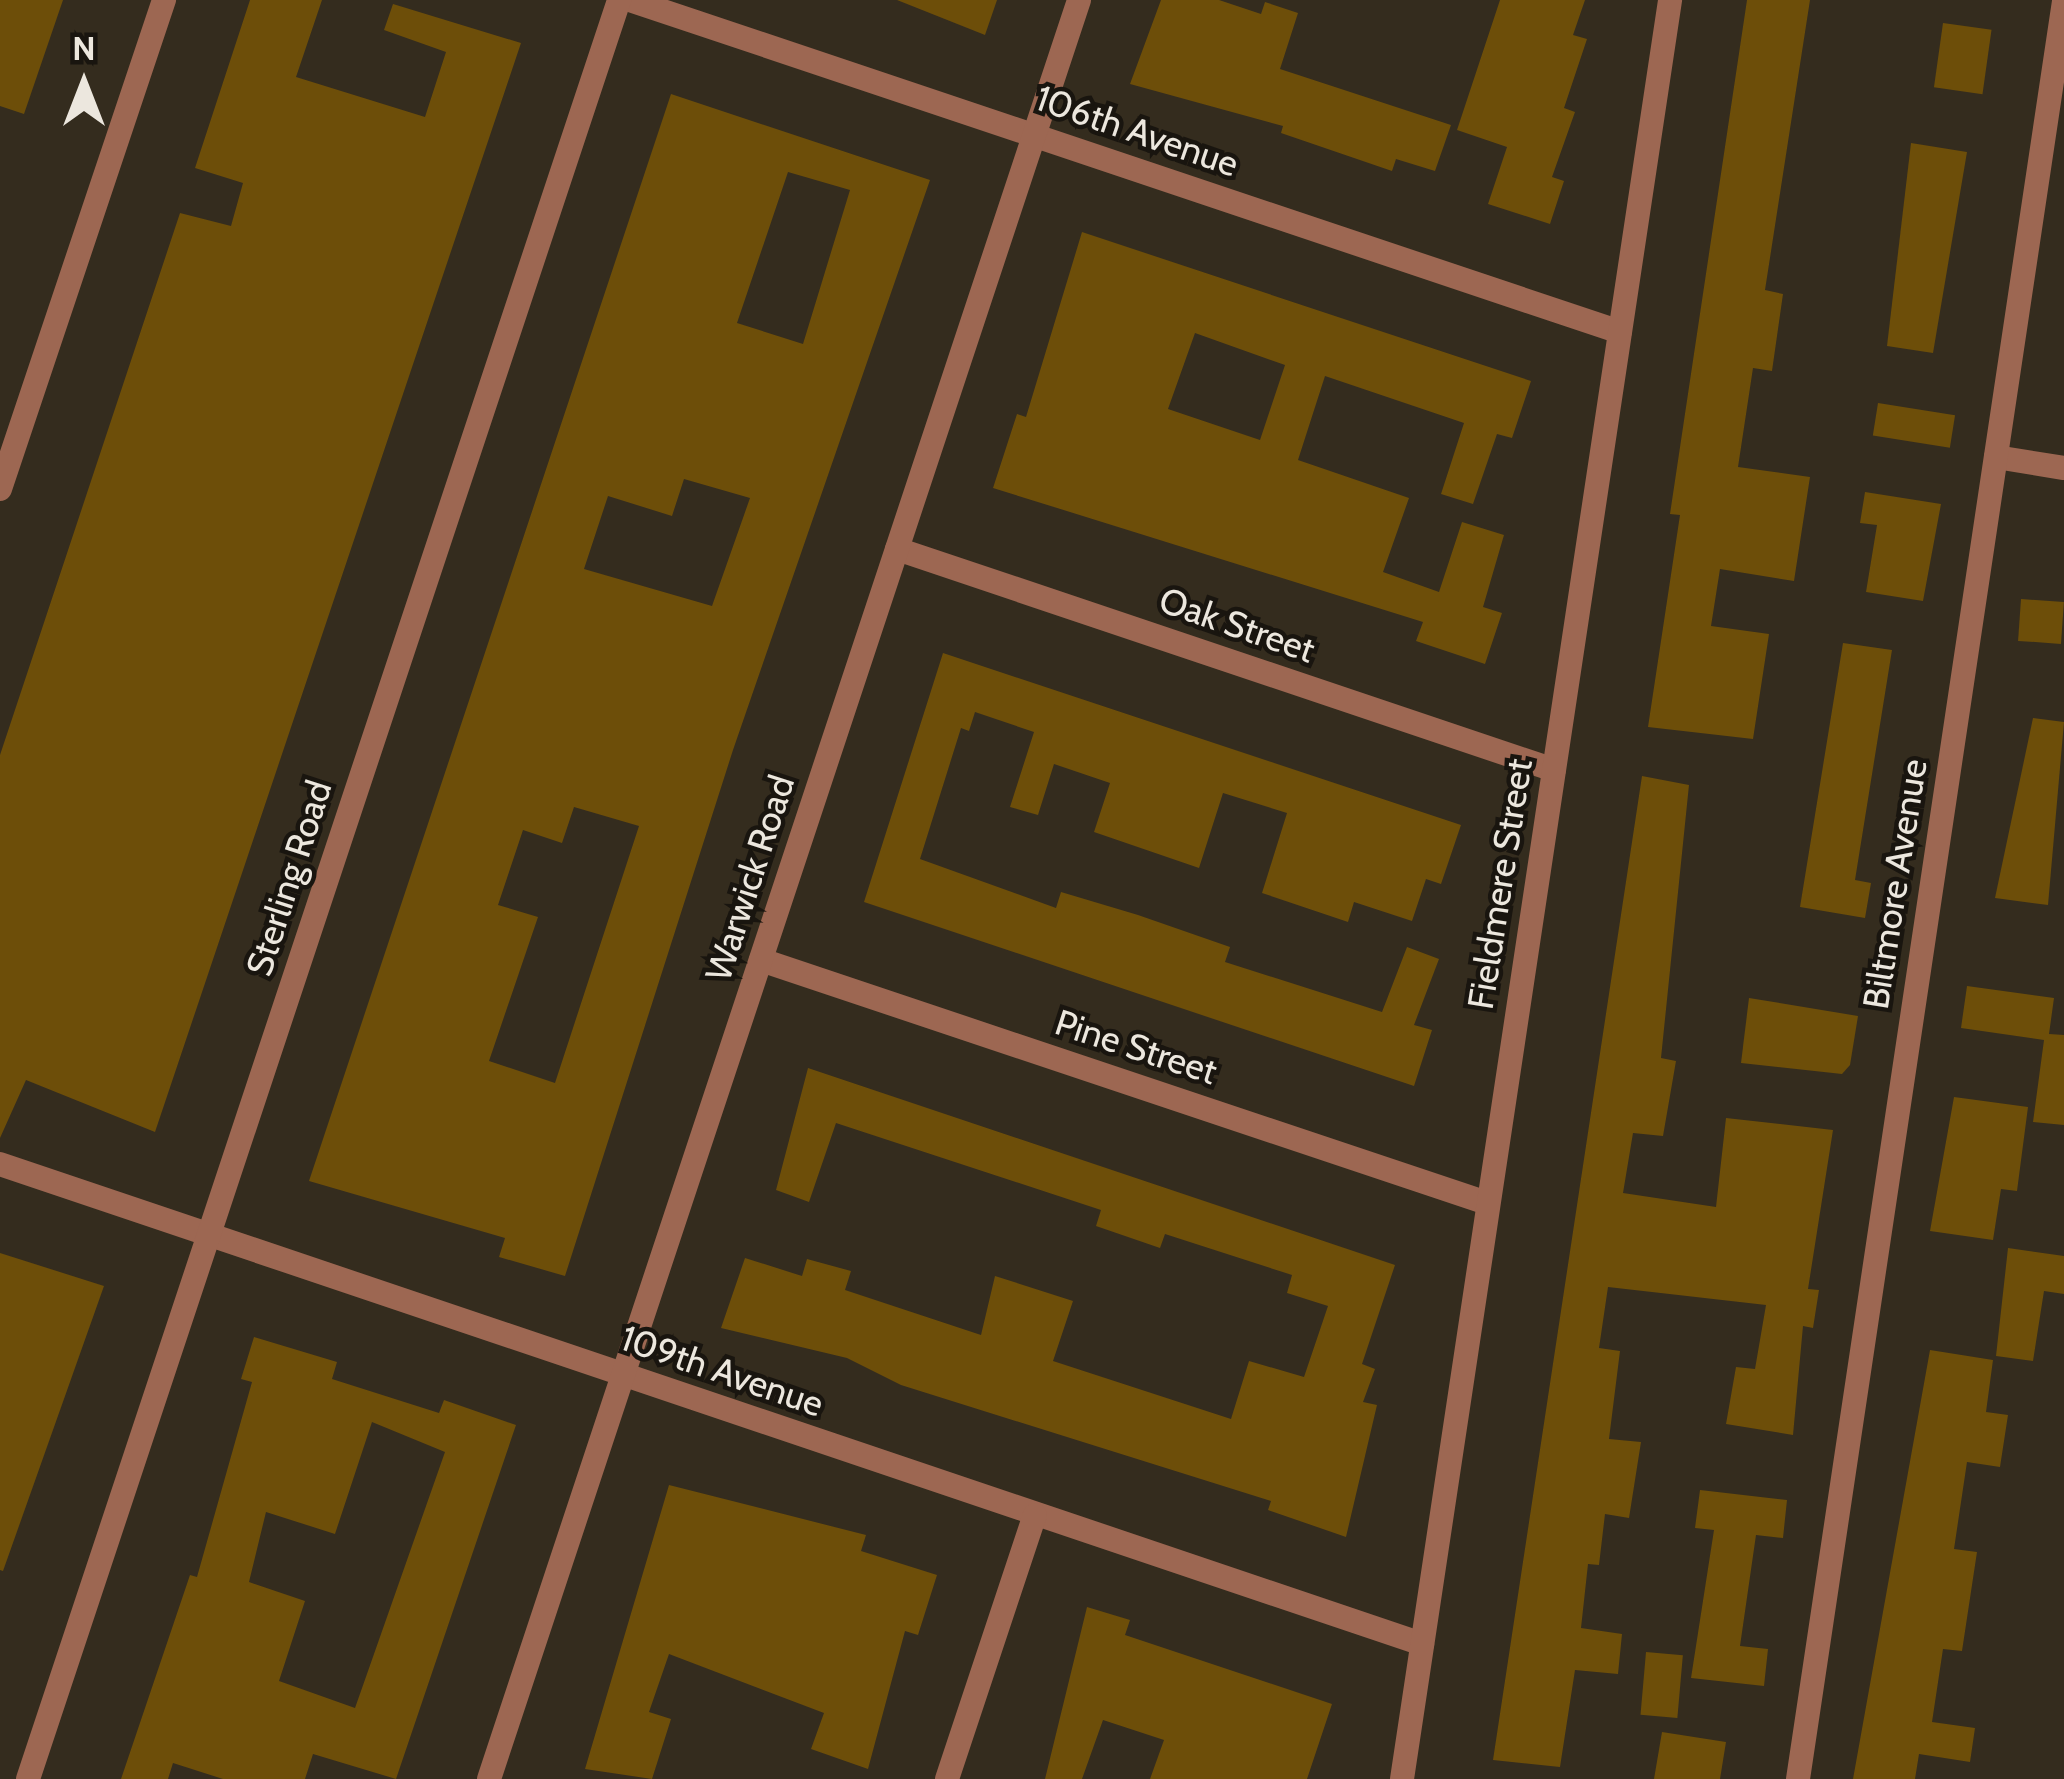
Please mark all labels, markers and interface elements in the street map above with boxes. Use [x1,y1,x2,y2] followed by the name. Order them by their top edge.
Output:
[24,24,144,144] north arrow
[72,28,96,68] text: N
[1030,76,1244,186] street label: 106th Avenue
[1154,578,1320,672] street label: Oak Street
[1459,756,1541,1012] street label: Fieldmere Street
[1854,756,1936,1012] street label: Biltmore Avenue
[696,770,804,986] street label: Warwick Road
[237,775,341,981] street label: Sterling Road
[1050,1001,1222,1093] street label: Pine Street
[615,1316,829,1426] street label: 109th Avenue

